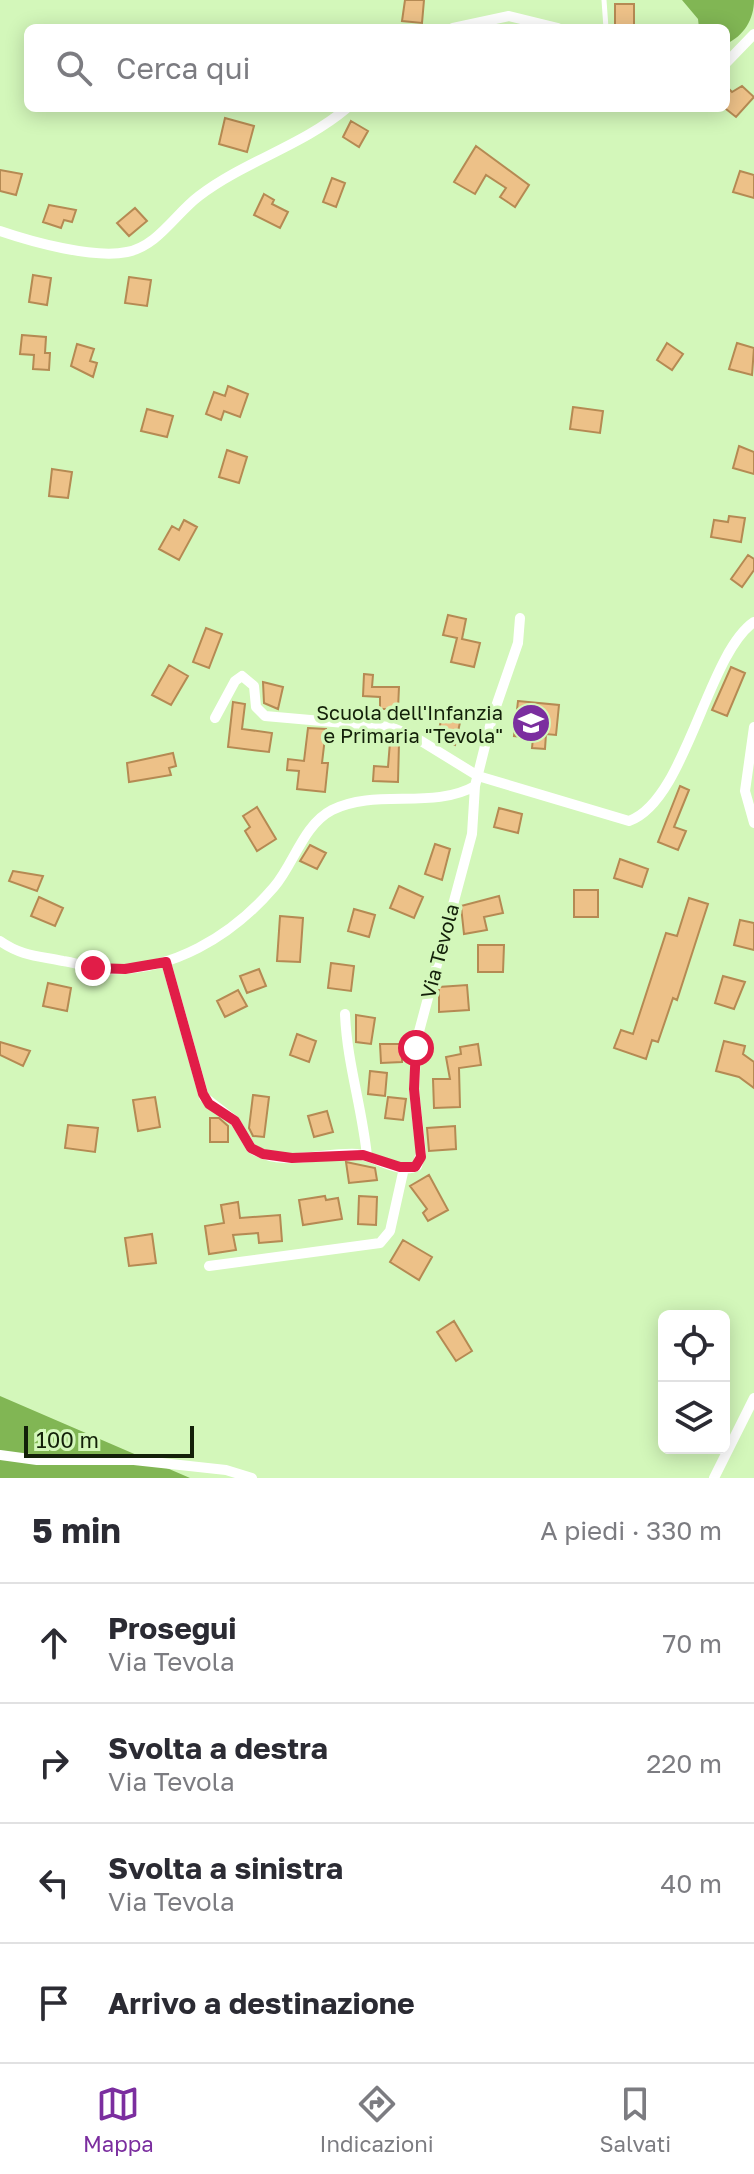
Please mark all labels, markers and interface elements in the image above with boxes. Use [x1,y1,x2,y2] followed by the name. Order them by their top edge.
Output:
[24,24,730,112] search box
[52,46,96,90] icon: search
[116,50,251,86] text: Cerca qui
[316,700,503,747] place label: Scuola dell'Infanzia e Primaria "Tevola"
[510,702,552,744] school or university icon: Scuola dell'Infanzia e Primaria "Tevola"
[415,901,463,1001] street label: Via Tevola
[75,950,111,986] route end
[398,1030,434,1066] route start
[658,1310,730,1454] map controls
[658,1310,730,1382] button: locate
[658,1382,730,1454] button: layers
[24,1422,194,1458] scale bar
[36,1426,99,1453] text: 100 m
[32,1510,121,1550] text: 5 min
[540,1515,722,1546] text: A piedi · 330 m
[108,1610,236,1646] text: Prosegui
[32,1621,76,1665] icon: ahead
[663,1628,722,1659] text: 70 m
[108,1646,235,1677] text: Via Tevola
[108,1730,328,1766] text: Svolta a destra
[32,1741,76,1785] icon: right
[646,1748,722,1779] text: 220 m
[108,1766,235,1797] text: Via Tevola
[108,1850,343,1886] text: Svolta a sinistra
[32,1861,76,1905] icon: left
[661,1868,722,1899] text: 40 m
[108,1886,235,1917] text: Via Tevola
[32,1981,76,2025] icon: arrive
[108,1985,415,2021] text: Arrivo a destinazione
[83,2082,154,2157] tab: Mappa
[320,2082,434,2157] tab: Indicazioni
[599,2082,671,2157] tab: Salvati

